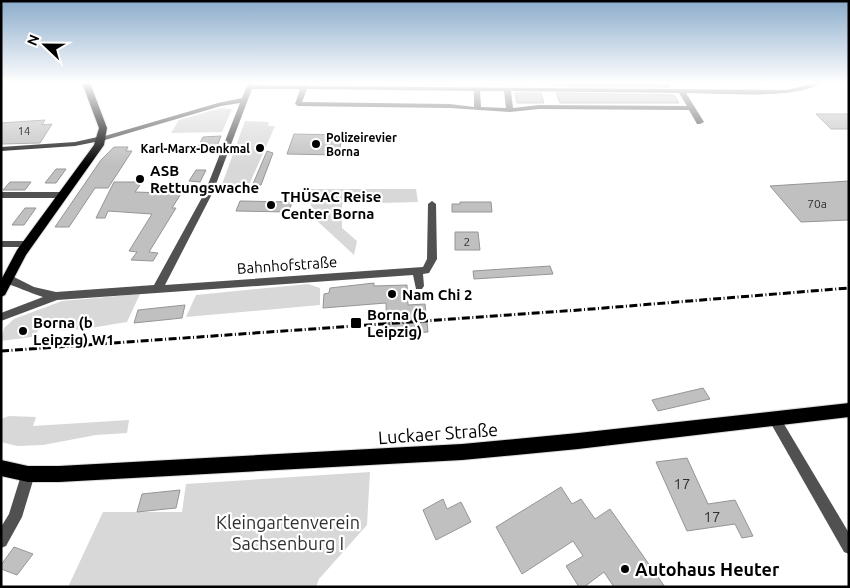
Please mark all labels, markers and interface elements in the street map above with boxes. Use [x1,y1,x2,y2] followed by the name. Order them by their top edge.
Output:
[20,20,70,70] north arrow
[24,32,42,48] text: N
[18,125,30,137] house number: 14
[326,131,397,158] place label: Polizeirevier Borna
[310,138,322,150] marker: Polizeirevier Borna
[141,142,250,155] place label: Karl-Marx-Denkmal
[254,142,266,154] marker: Karl-Marx-Denkmal
[150,162,259,196] place label: ASB Rettungswache
[134,173,146,185] marker: ASB Rettungswache
[281,188,381,222] place label: THÜSAC Reise Center Borna
[807,197,827,210] house number: 70a
[265,199,277,211] marker: THÜSAC Reise Center Borna
[464,235,470,248] house number: 2
[236,253,338,277] street label: Bahnhofstraße
[402,286,472,303] place label: Nam Chi 2
[386,288,398,300] marker: Nam Chi 2
[367,306,427,340] place label: Borna (b Leipzig)
[33,314,114,348] place label: Borna (b Leipzig) W1
[349,316,363,330] marker: Borna (b Leipzig)
[17,325,29,337] marker: Borna (b Leipzig) W1
[377,419,499,447] street label: Luckaer Straße
[674,475,690,492] house number: 17
[704,508,720,525] house number: 17
[216,512,360,553] park label: Kleingartenverein Sachsenburg I
[635,559,780,579] place label: Autohaus Heuter
[619,563,631,575] marker: Autohaus Heuter

